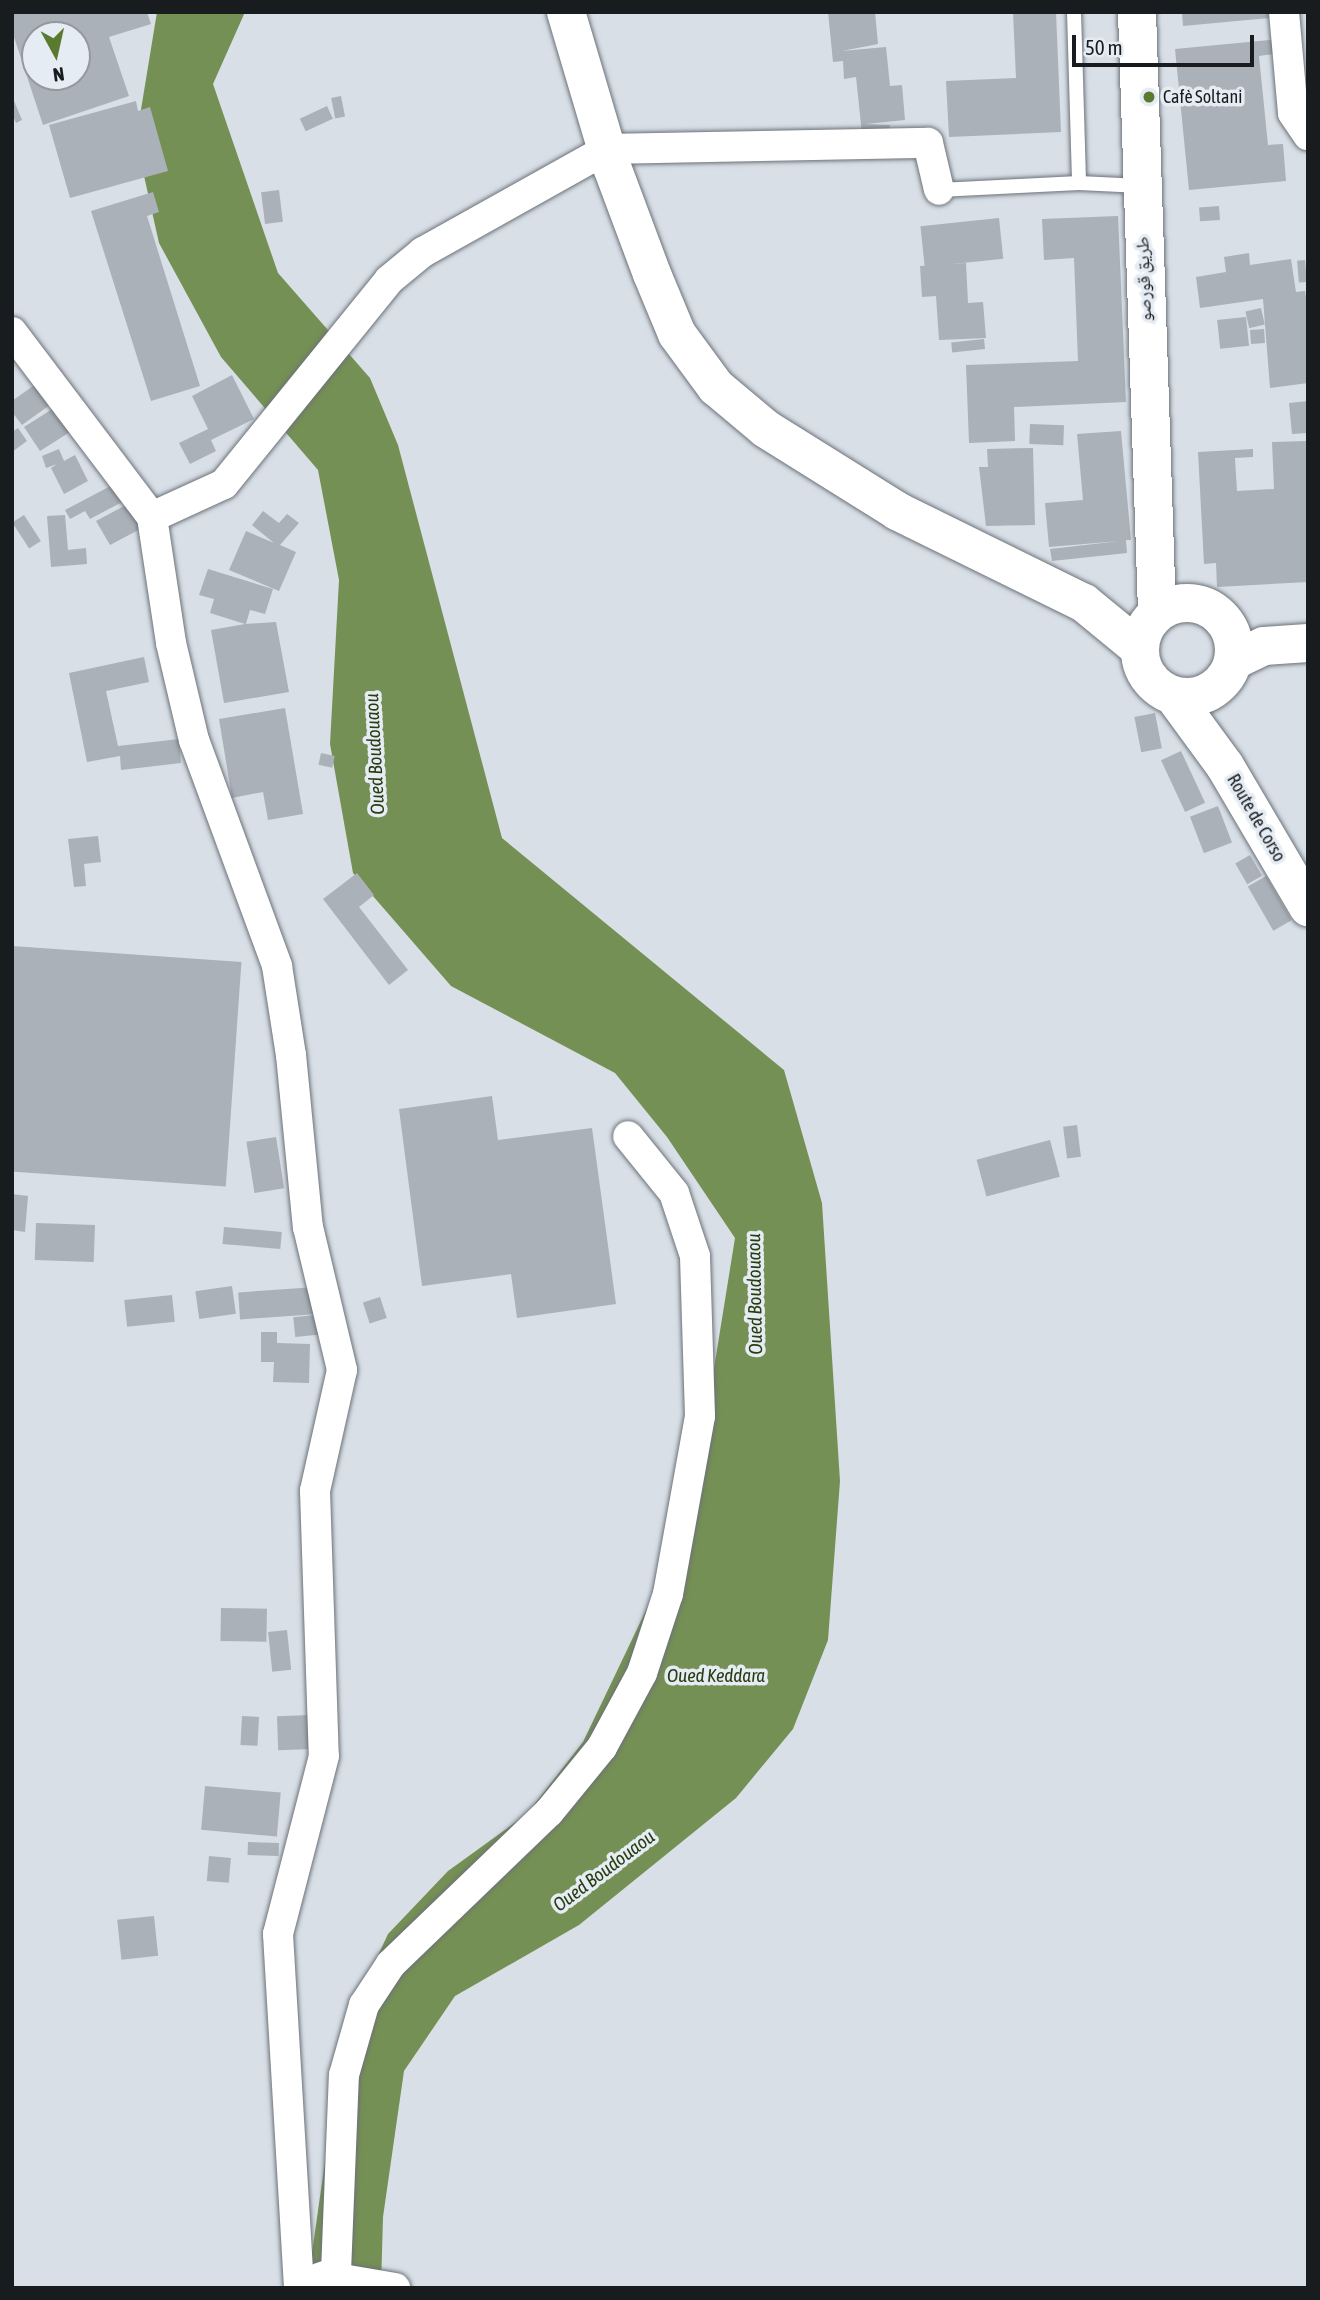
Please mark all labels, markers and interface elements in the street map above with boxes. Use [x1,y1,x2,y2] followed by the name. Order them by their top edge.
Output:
[21,21,91,91] north arrow
[1075,21,1257,65] scale bar
[1085,35,1123,59] text: 50 m
[52,63,66,86] text: N
[1163,86,1242,108] place label: Cafè Soltani
[1141,89,1157,105] marker: Cafè Soltani
[1132,236,1156,322] street label: طريق قورصو
[360,693,390,815] water label: Oued Boudouaou
[1222,770,1290,866] street label: Route de Corso
[743,1233,767,1355] water label: Oued Boudouaou
[667,1665,765,1687] water label: Oued Keddara
[549,1825,659,1917] water label: Oued Boudouaou

